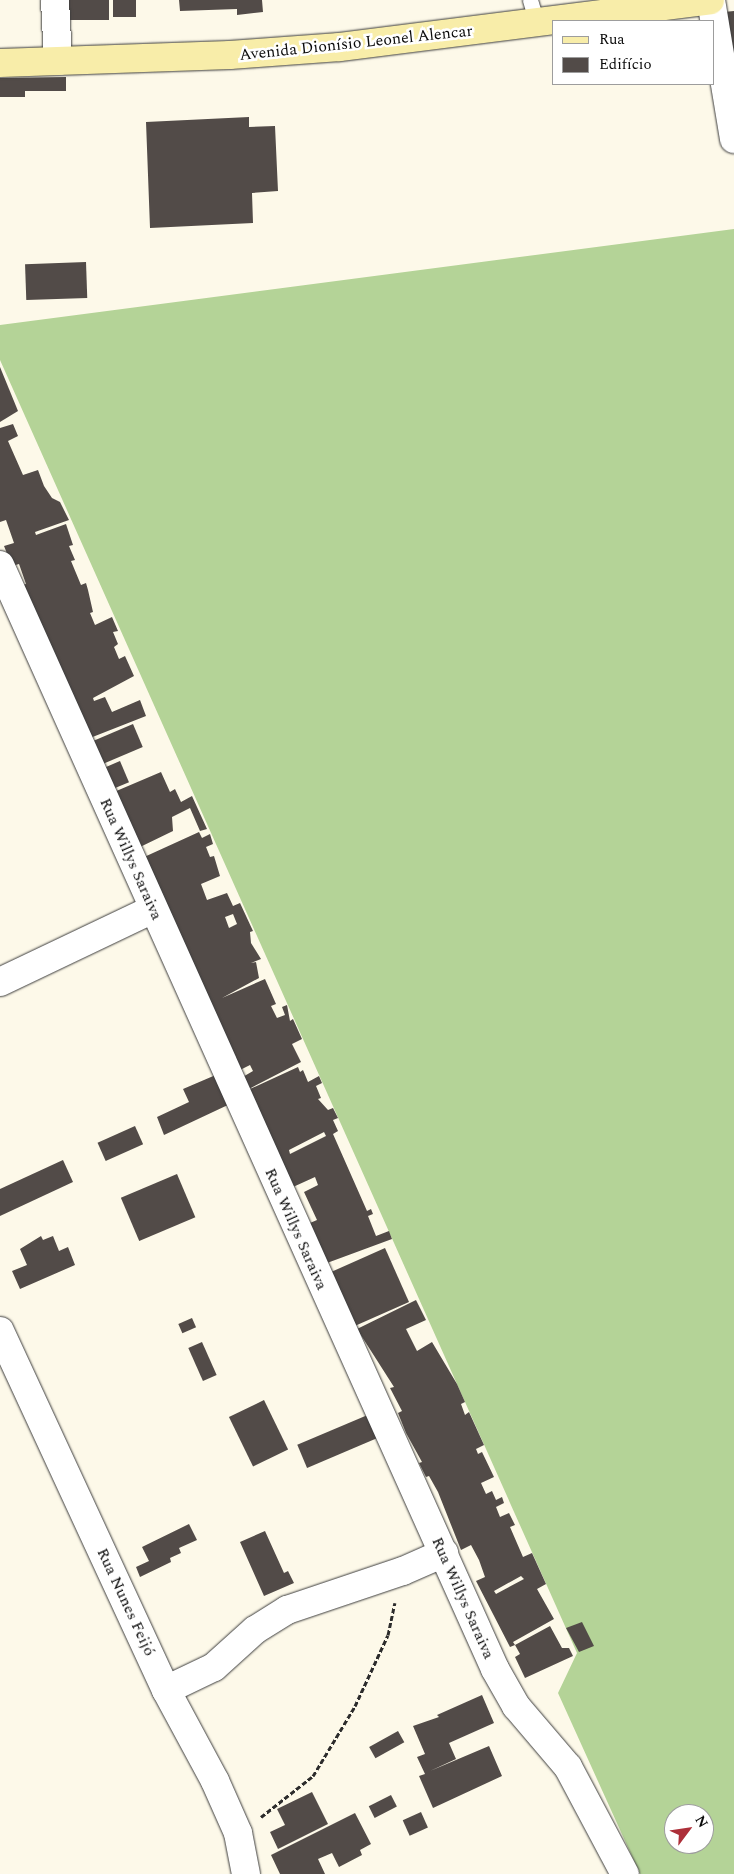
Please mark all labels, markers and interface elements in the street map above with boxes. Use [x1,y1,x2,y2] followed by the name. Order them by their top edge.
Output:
[552,20,714,85] legend
[238,21,474,65] street label: Avenida Dionísio Leonel Alencar
[599,28,625,51] text: Rua
[599,53,652,76] text: Edifício
[96,795,166,923] street label: Rua Willys Saraiva
[261,1165,331,1293] street label: Rua Willys Saraiva
[428,1534,498,1662] street label: Rua Willys Saraiva
[93,1545,159,1659] street label: Rua Nunes Feijó
[664,1804,714,1854] north arrow
[689,1811,713,1832] text: N

